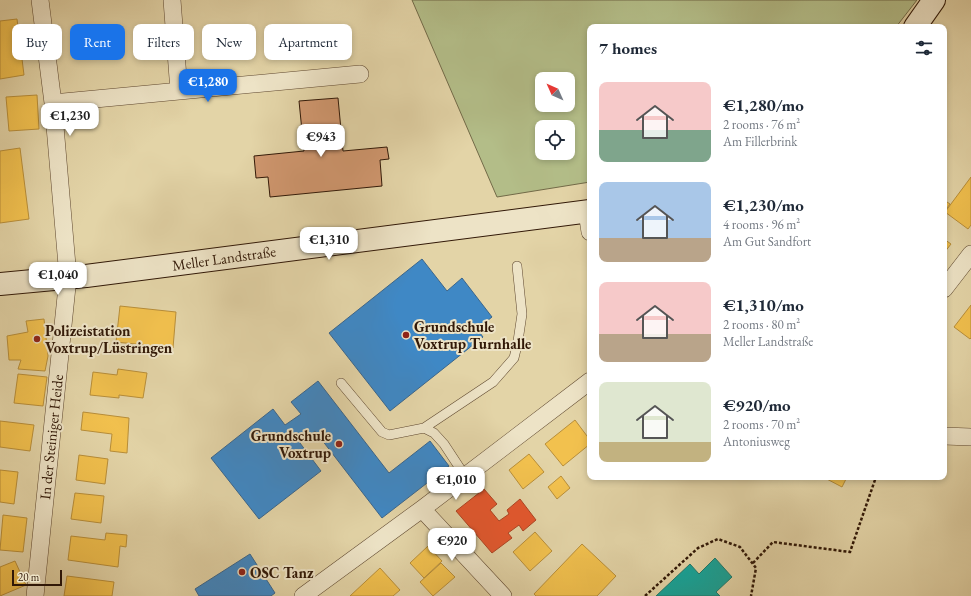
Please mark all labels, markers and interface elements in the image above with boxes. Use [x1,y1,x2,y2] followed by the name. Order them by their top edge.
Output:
[12,24,62,60] chip: Buy
[70,24,125,60] chip: Rent
[133,24,194,60] chip: Filters
[202,24,256,60] chip: New
[264,24,352,60] chip: Apartment
[599,37,657,59] text: 7 homes
[913,37,935,59] icon: filters
[175,69,241,103] pin: €1,280
[535,72,575,112] north arrow
[535,72,575,160] map controls
[188,73,228,90] text: €1,280
[723,94,804,116] text: €1,280/mo
[631,98,679,146] icon: home
[37,103,103,137] pin: €1,230
[50,107,90,124] text: €1,230
[723,116,800,133] text: 2 rooms · 76 m²
[535,120,575,160] button: locate
[297,124,345,158] pin: €943
[306,128,336,145] text: €943
[723,133,797,150] text: Am Fillerbrink
[723,194,804,216] text: €1,230/mo
[631,198,679,246] icon: home
[723,216,800,233] text: 4 rooms · 96 m²
[296,227,362,261] pin: €1,310
[309,231,349,248] text: €1,310
[723,233,811,250] text: Am Gut Sandfort
[171,241,277,275] street label: Meller Landstraße
[25,262,91,296] pin: €1,040
[38,266,78,283] text: €1,040
[723,294,804,316] text: €1,310/mo
[631,298,679,346] icon: home
[723,316,800,333] text: 2 rooms · 80 m²
[414,317,531,353] place label: Grundschule Voxtrup Turnhalle
[45,321,173,357] place label: Polizeistation Voxtrup/Lüstringen
[401,330,411,340] marker: Grundschule Voxtrup Turnhalle
[723,333,813,350] text: Meller Landstraße
[32,334,42,344] marker: Polizeistation Voxtrup/Lüstringen
[35,373,67,501] street label: In der Steiniger Heide
[723,394,791,416] text: €920/mo
[631,398,679,446] icon: home
[723,416,800,433] text: 2 rooms · 70 m²
[251,426,331,462] place label: Grundschule Voxtrup
[723,433,790,450] text: Antoniusweg
[334,439,344,449] marker: Grundschule Voxtrup
[423,467,489,501] pin: €1,010
[436,471,476,488] text: €1,010
[428,528,476,562] pin: €920
[437,532,467,549] text: €920
[250,563,314,582] place label: OSC Tanz
[237,567,247,577] marker: OSC Tanz
[12,568,62,587] scale bar
[18,570,39,584] text: 20 m

